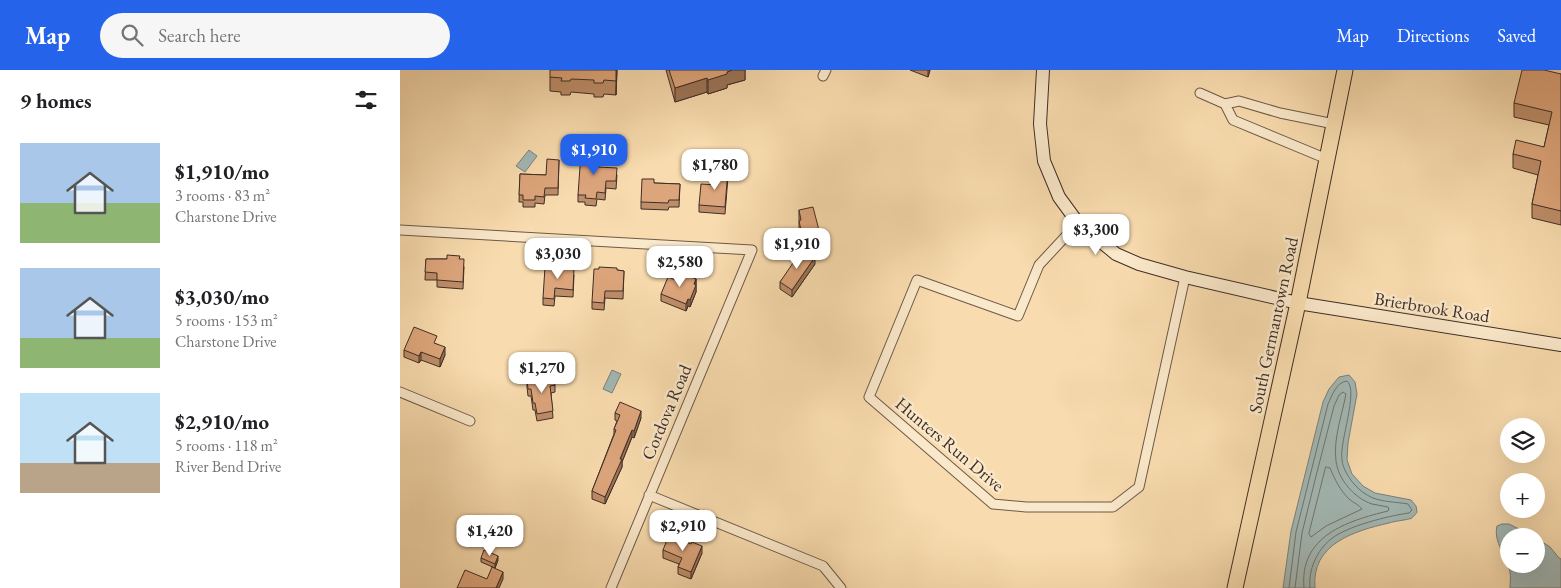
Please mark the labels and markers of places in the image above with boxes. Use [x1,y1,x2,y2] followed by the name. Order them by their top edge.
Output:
[553,134,635,176] pin: $1,910
[674,148,756,191] pin: $1,780
[1055,214,1137,256] pin: $3,300
[756,228,838,270] pin: $1,910
[517,238,599,280] pin: $3,030
[639,246,721,288] pin: $2,580
[501,352,583,394] pin: $1,270
[642,510,724,552] pin: $2,910
[449,514,531,557] pin: $1,420

